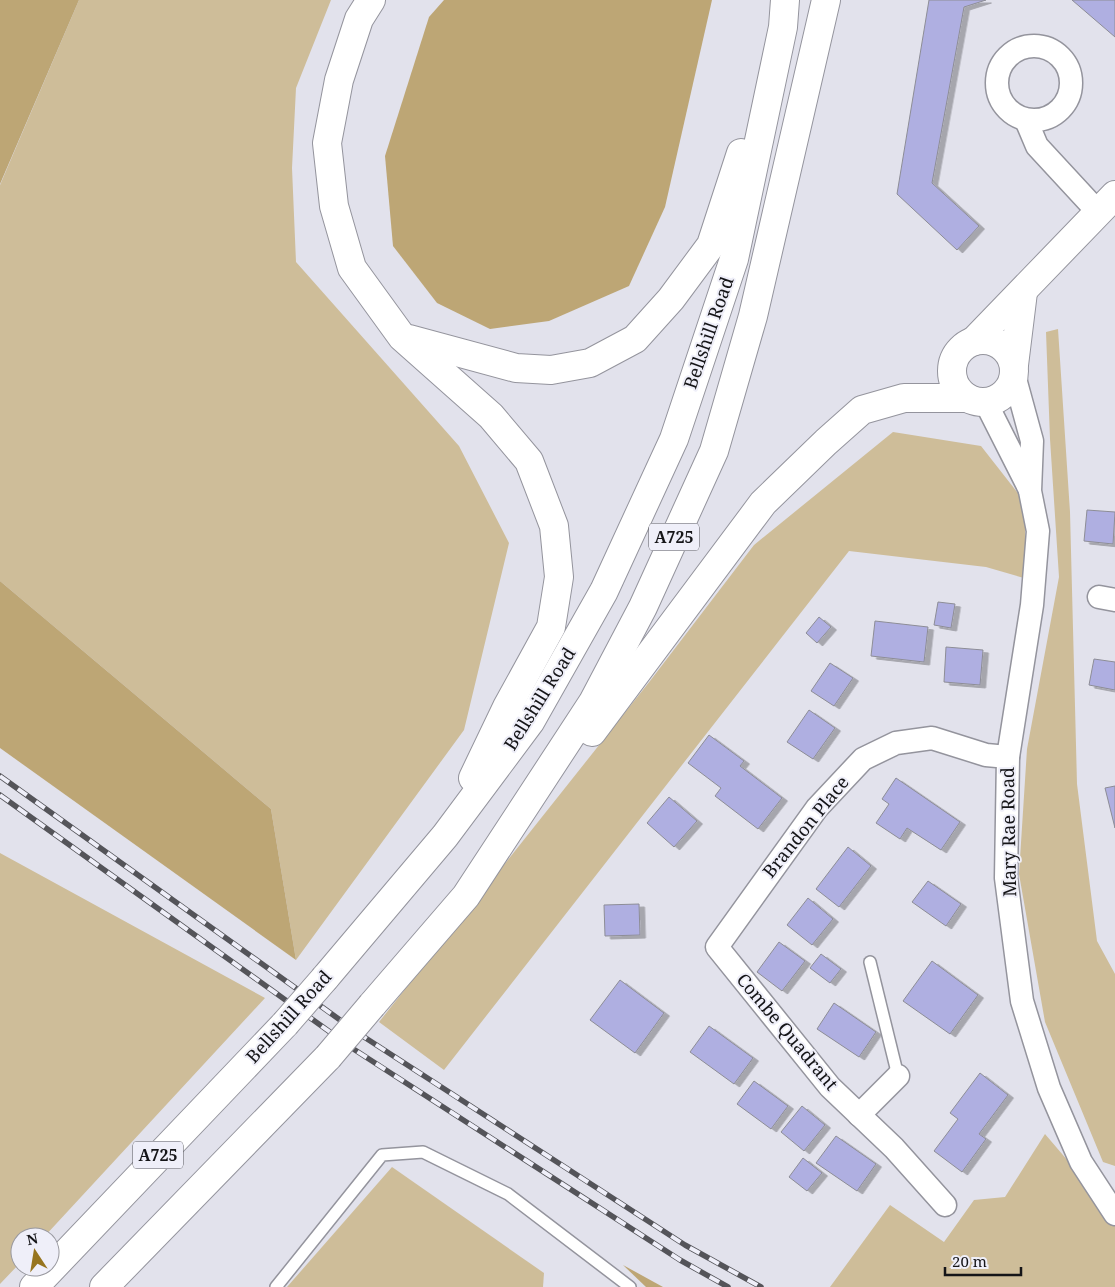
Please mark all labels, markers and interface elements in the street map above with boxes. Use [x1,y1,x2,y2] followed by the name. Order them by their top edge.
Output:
[678,273,738,392] street label: Bellshill Road
[649,524,699,550] road number: A725
[498,642,580,754] street label: Bellshill Road
[995,767,1021,897] street label: Mary Rae Road
[757,770,854,882] street label: Brandon Place
[240,965,336,1068] street label: Bellshill Road
[732,968,844,1095] street label: Combe Quadrant
[133,1142,183,1168] road number: A725
[10,1227,60,1277] north arrow
[25,1228,40,1249] text: N
[945,1244,1021,1276] scale bar
[952,1251,987,1271] text: 20 m

